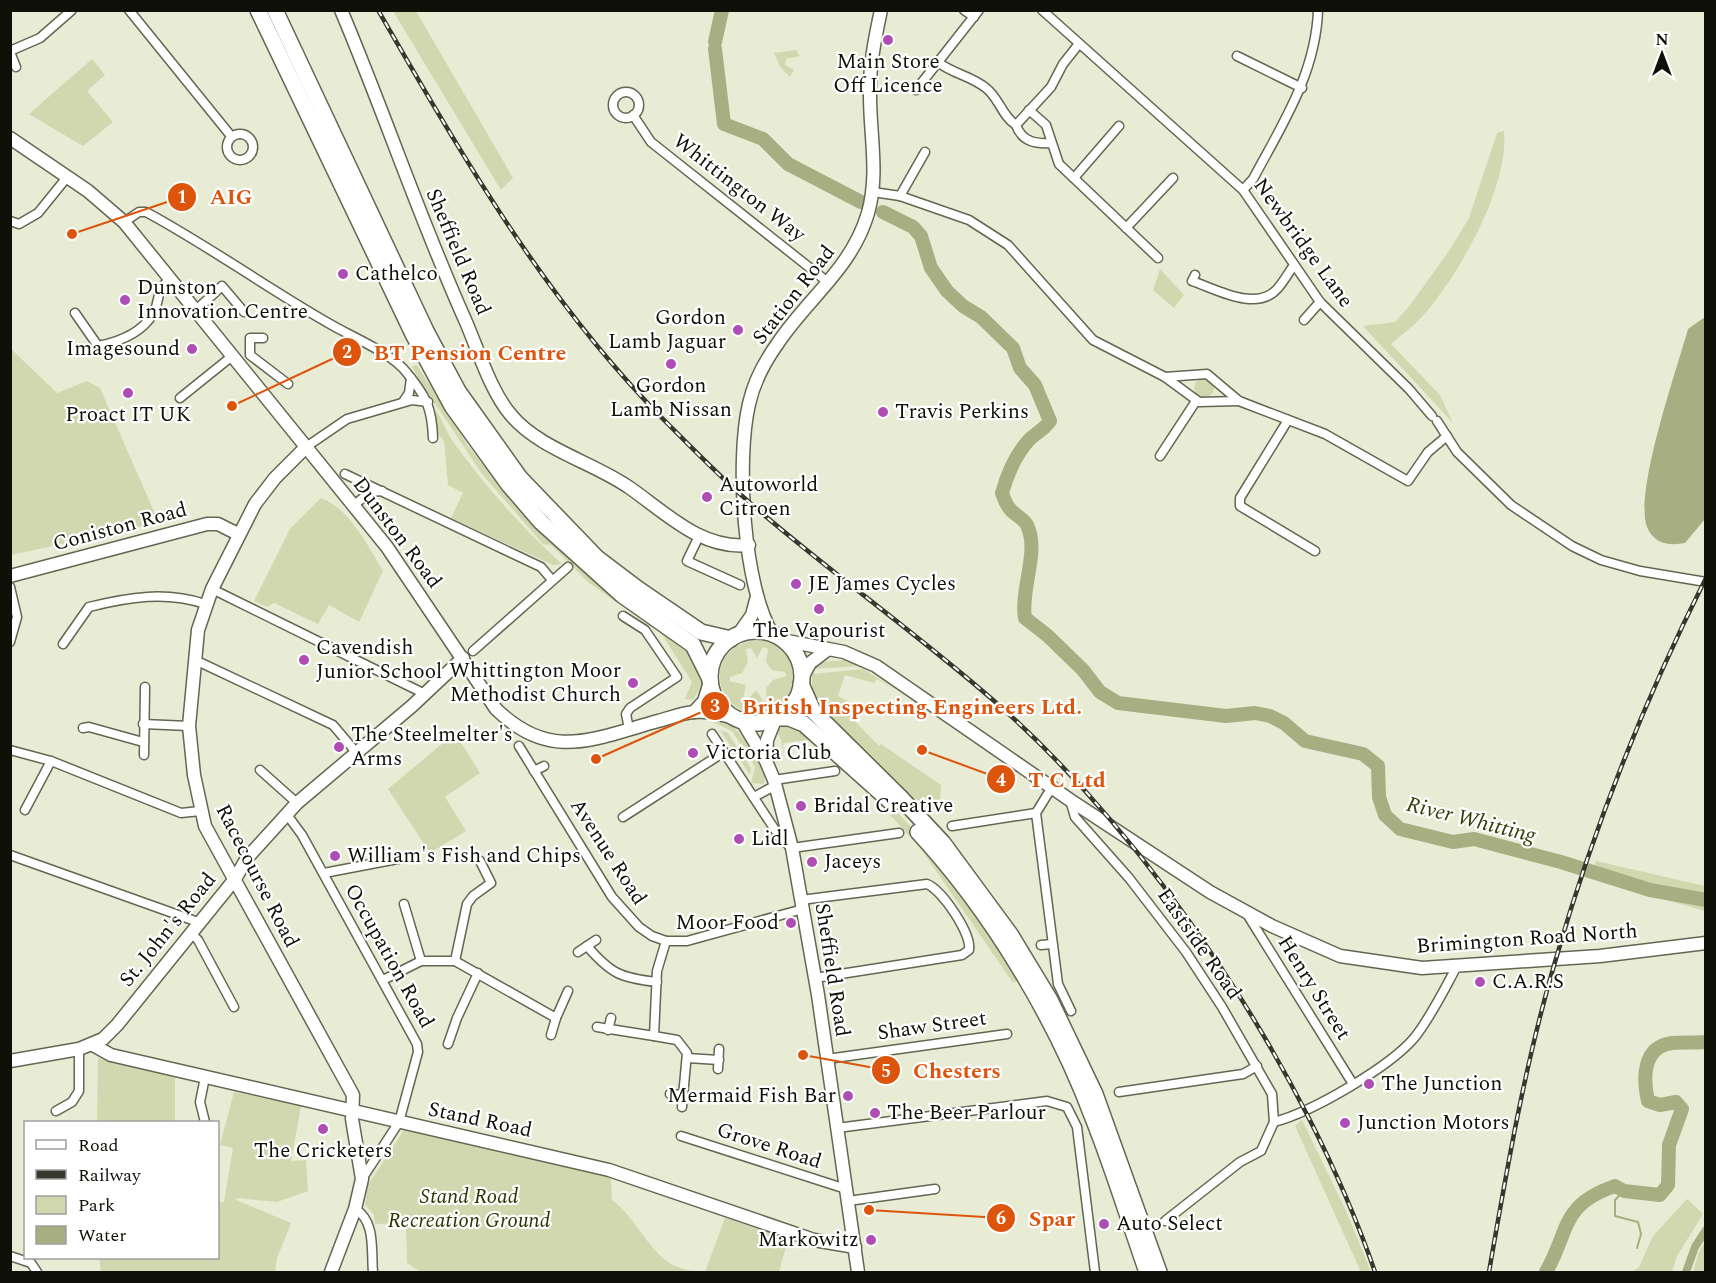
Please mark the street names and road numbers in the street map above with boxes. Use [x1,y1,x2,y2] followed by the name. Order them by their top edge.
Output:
[666,126,813,251] street label: Whittington Way
[1245,171,1361,315] street label: Newbridge Lane
[417,184,499,320] street label: Sheffield Road
[745,238,843,352] street label: Station Road
[344,470,450,596] street label: Dunston Road
[49,494,191,560] street label: Coniston Road
[561,792,655,912] street label: Avenue Road
[207,798,307,954] street label: Racecourse Road
[112,866,224,994] street label: St. John's Road
[336,878,442,1034] street label: Occupation Road
[1148,881,1250,1007] street label: Eastside Road
[806,901,858,1039] street label: Sheffield Road
[1415,915,1639,963] street label: Brimington Road North
[1269,929,1359,1047] street label: Henry Street
[875,1003,989,1049] street label: Shaw Street
[425,1093,535,1147] street label: Stand Road
[712,1114,826,1178] street label: Grove Road

